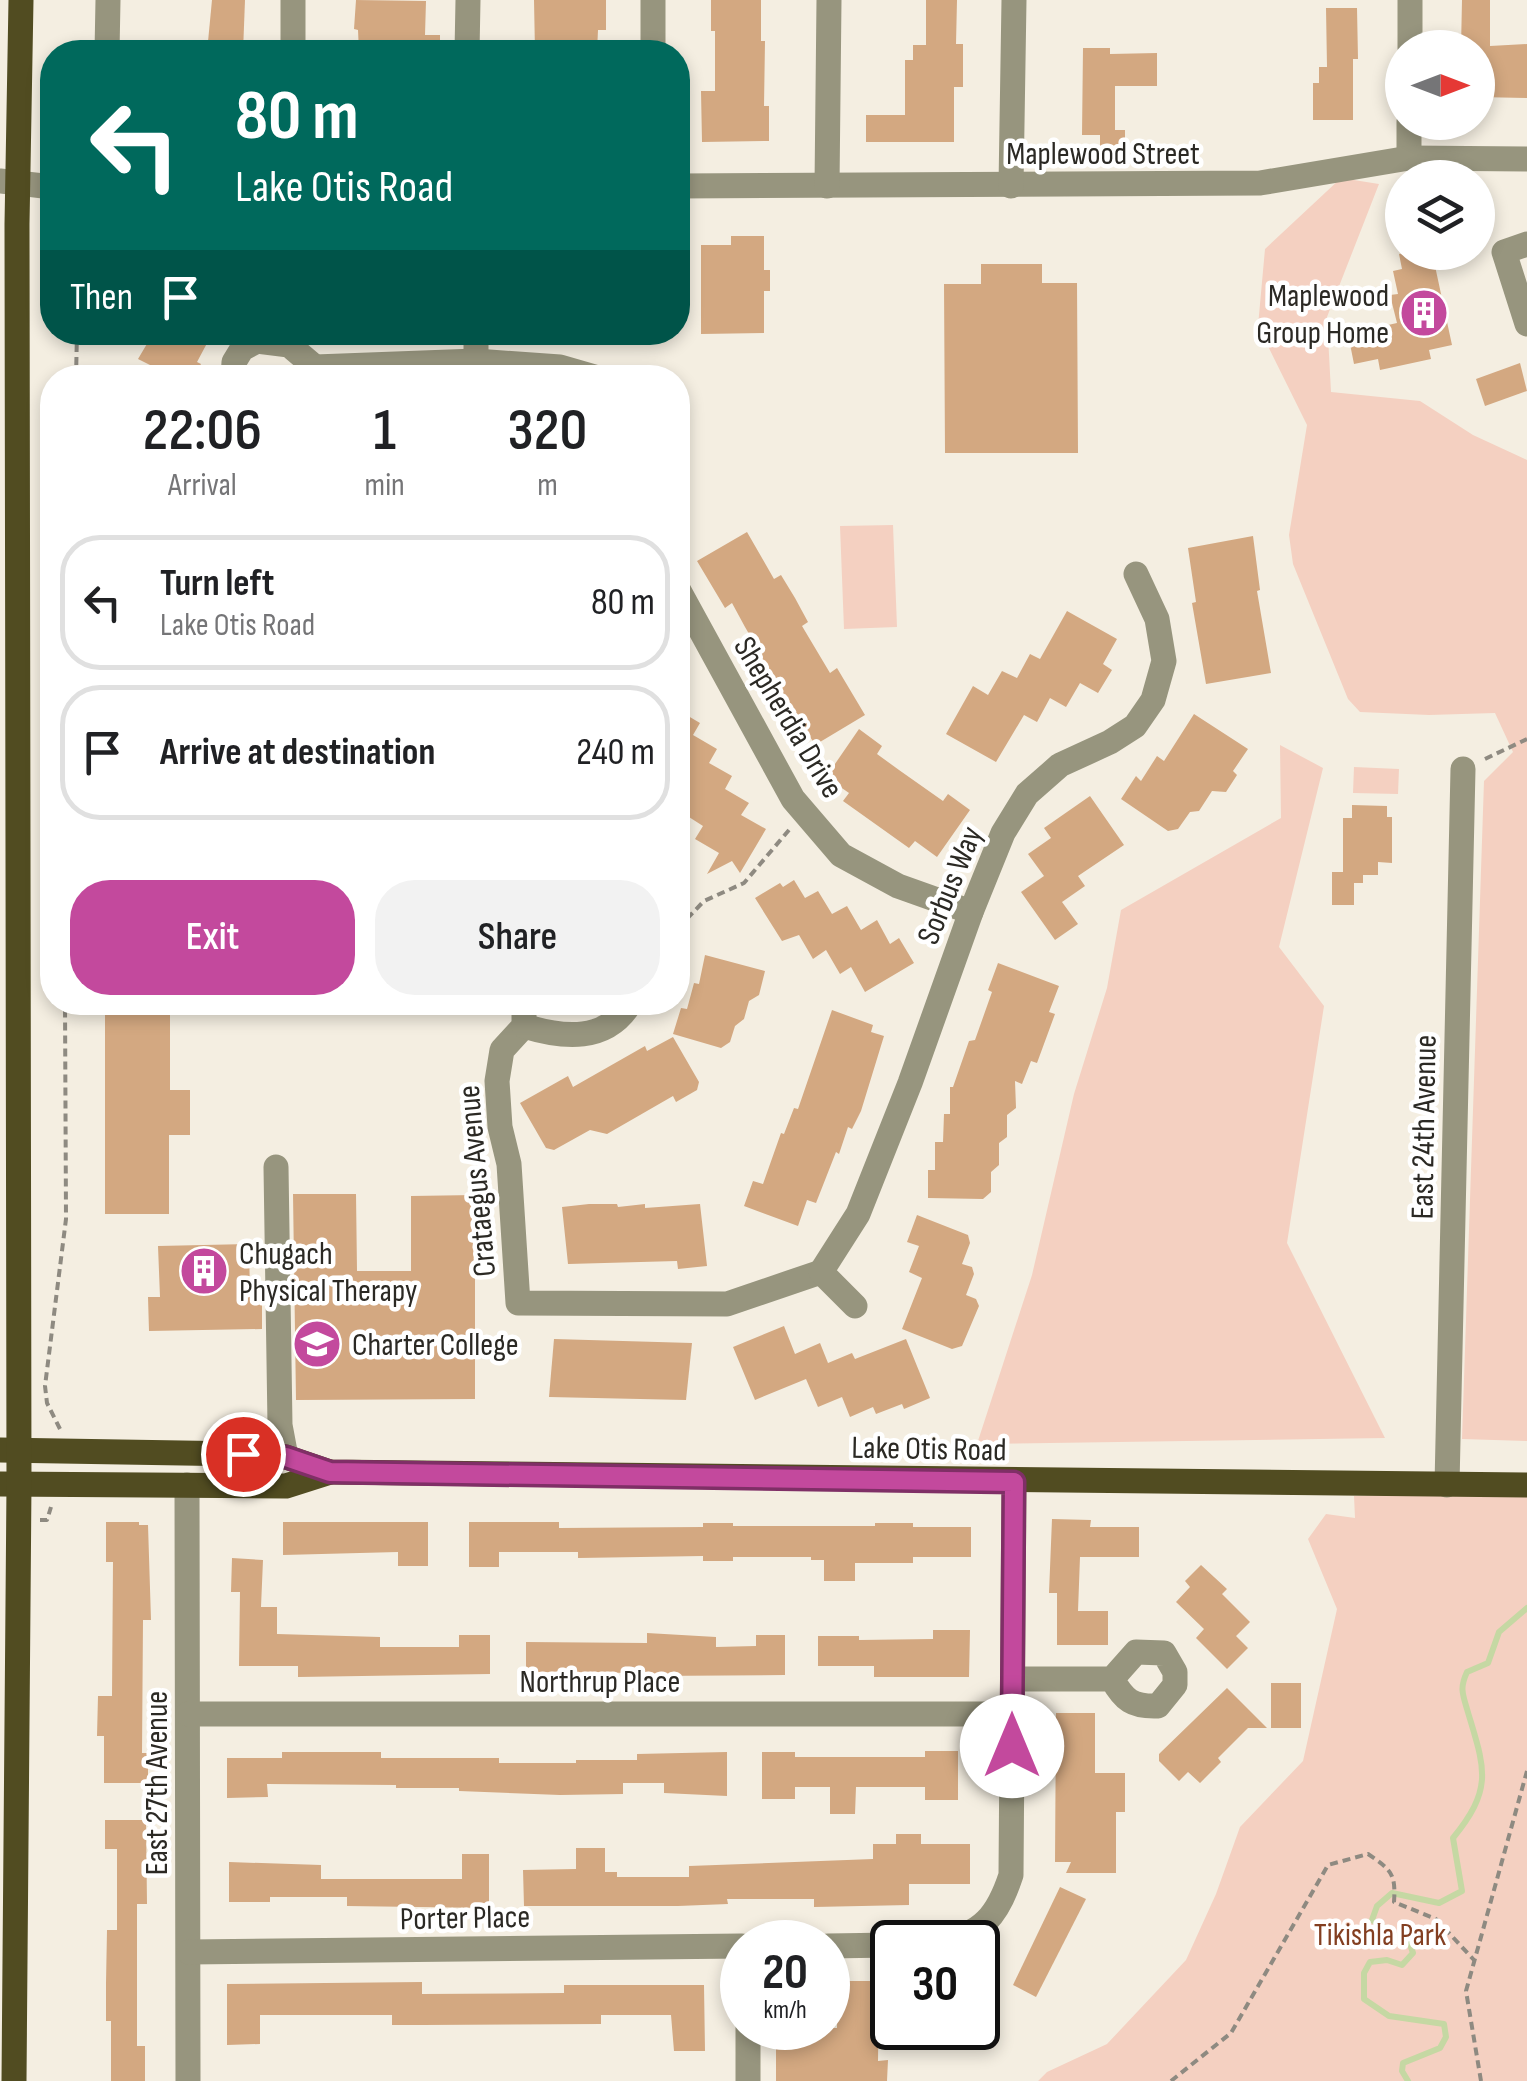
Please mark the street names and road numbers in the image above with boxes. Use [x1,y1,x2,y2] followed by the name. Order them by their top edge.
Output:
[1006,135,1200,174] street label: Maplewood Street
[724,630,851,806] street label: Shepherdia Drive
[909,821,992,950] street label: Sorbus Way
[1403,1034,1446,1220] street label: East 24th Avenue
[450,1083,505,1278] street label: Crataegus Avenue
[851,1429,1007,1470] street label: Lake Otis Road
[520,1663,680,1702] street label: Northrup Place
[138,1691,177,1875] street label: East 27th Avenue
[400,1898,531,1939] street label: Porter Place

